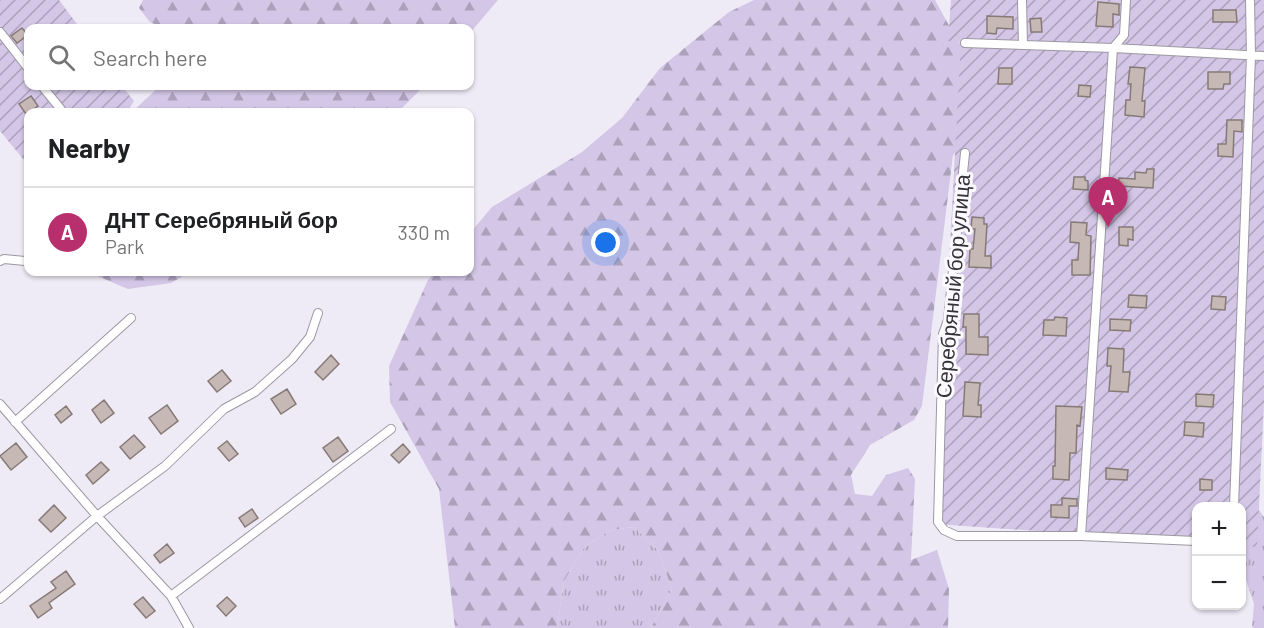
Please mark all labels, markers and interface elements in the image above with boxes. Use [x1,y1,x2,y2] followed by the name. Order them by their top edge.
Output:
[24,24,474,90] search box
[45,41,78,74] icon: search
[93,44,207,70] text: Search here
[48,132,130,163] text: Nearby
[930,173,974,399] street label: Серебряный бор улица
[1088,178,1128,227] pin: A
[105,206,338,232] text: ДНТ Серебряный бор
[61,220,74,244] text: A
[398,220,450,244] text: 330 m
[591,228,620,257] your location
[105,234,144,258] text: Park
[1192,502,1246,610] map controls
[1192,502,1246,556] button: +
[1192,556,1246,610] button: −

